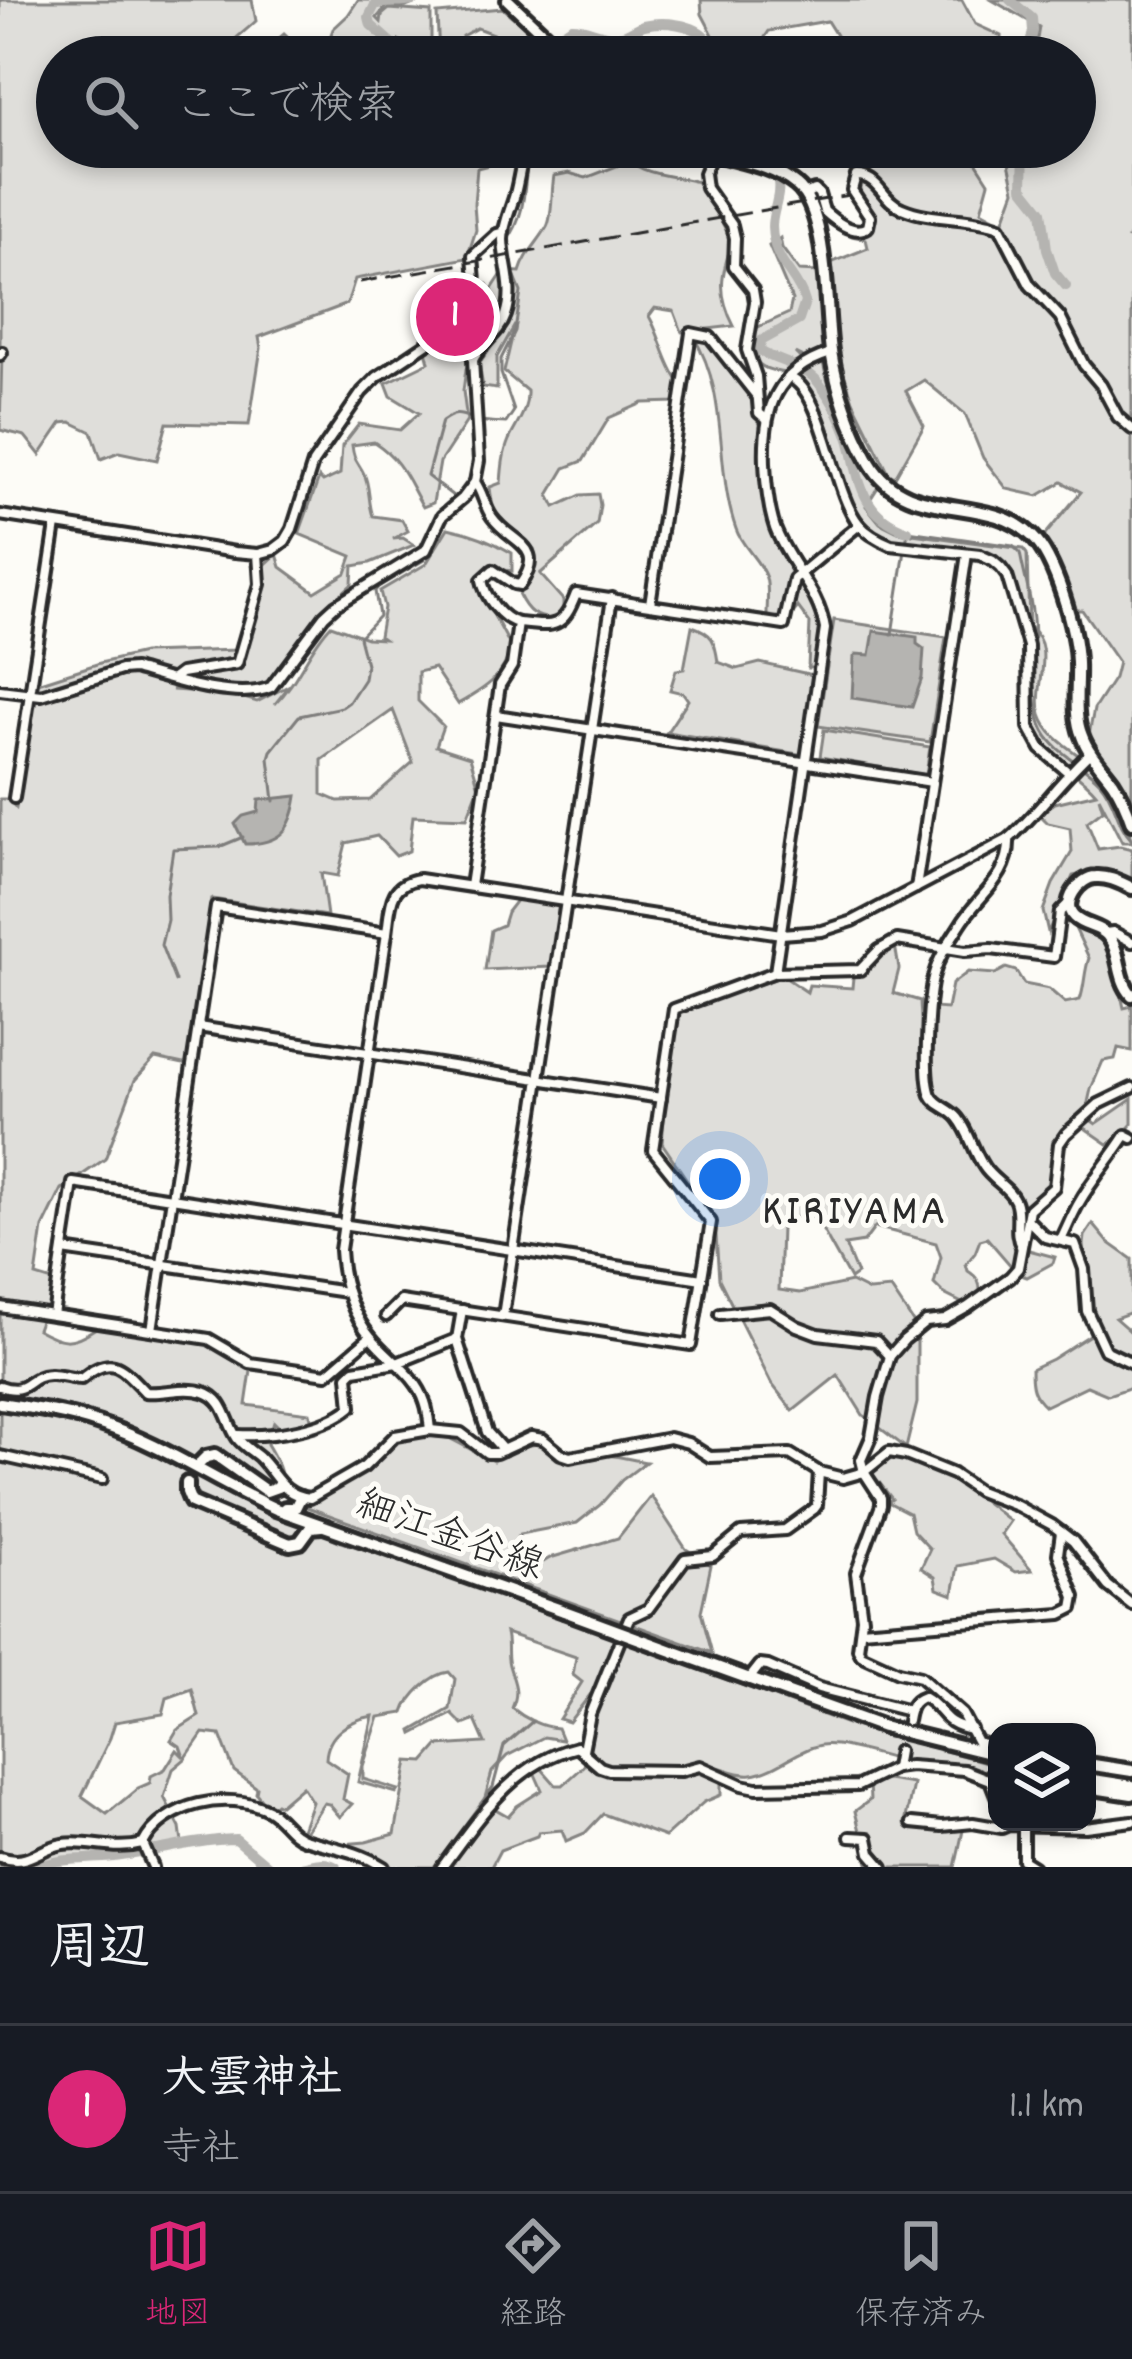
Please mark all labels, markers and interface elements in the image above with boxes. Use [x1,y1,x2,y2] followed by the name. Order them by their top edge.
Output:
[36,36,1096,168] search box
[78,69,144,135] icon: search
[174,76,399,140] text: ここで検索
[416,272,494,362] pin: 1
[690,1149,750,1209] your location
[762,1182,948,1246] district label: KIRIYAMA
[348,1479,550,1597] street label: 細江金谷線
[988,1723,1096,1831] map controls
[988,1723,1096,1831] button: layers
[48,1916,150,1988] text: 周辺
[162,2050,342,2114] text: 大雲神社
[83,2081,91,2136] text: 1
[1009,2081,1084,2136] text: 1.1 km
[162,2124,240,2179] text: 寺社
[145,2213,211,2340] tab: 地図
[500,2213,566,2340] tab: 経路
[855,2213,987,2340] tab: 保存済み

